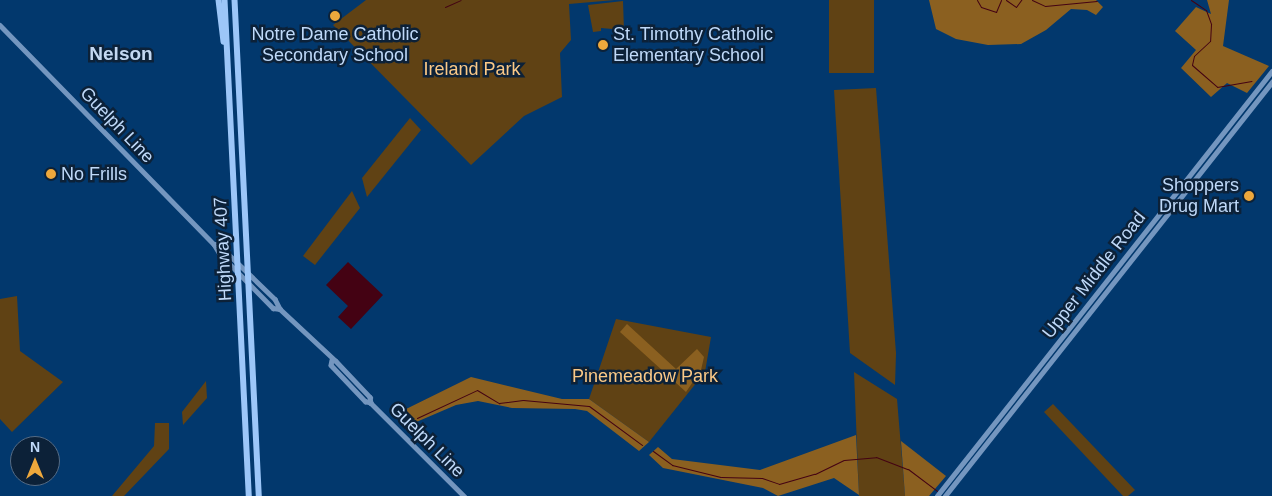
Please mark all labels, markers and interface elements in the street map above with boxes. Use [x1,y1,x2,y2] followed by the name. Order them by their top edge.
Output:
[329,10,341,22] marker: Notre Dame Catholic Secondary School
[251,24,419,66] place label: Notre Dame Catholic Secondary School
[613,24,773,66] place label: St. Timothy Catholic Elementary School
[597,39,609,51] marker: St. Timothy Catholic Elementary School
[89,43,153,65] district label: Nelson
[423,58,521,80] park label: Ireland Park
[76,83,158,167] street label: Guelph Line
[61,163,127,185] place label: No Frills
[45,168,57,180] marker: No Frills
[1159,175,1239,218] place label: Shoppers Drug Mart
[1243,190,1255,202] marker: Shoppers Drug Mart
[209,196,237,302] street label: Highway 407
[1038,207,1150,343] street label: Upper Middle Road
[572,365,718,387] park label: Pinemeadow Park
[385,398,469,482] street label: Guelph Line
[10,436,60,486] north arrow
[30,439,40,455] text: N

